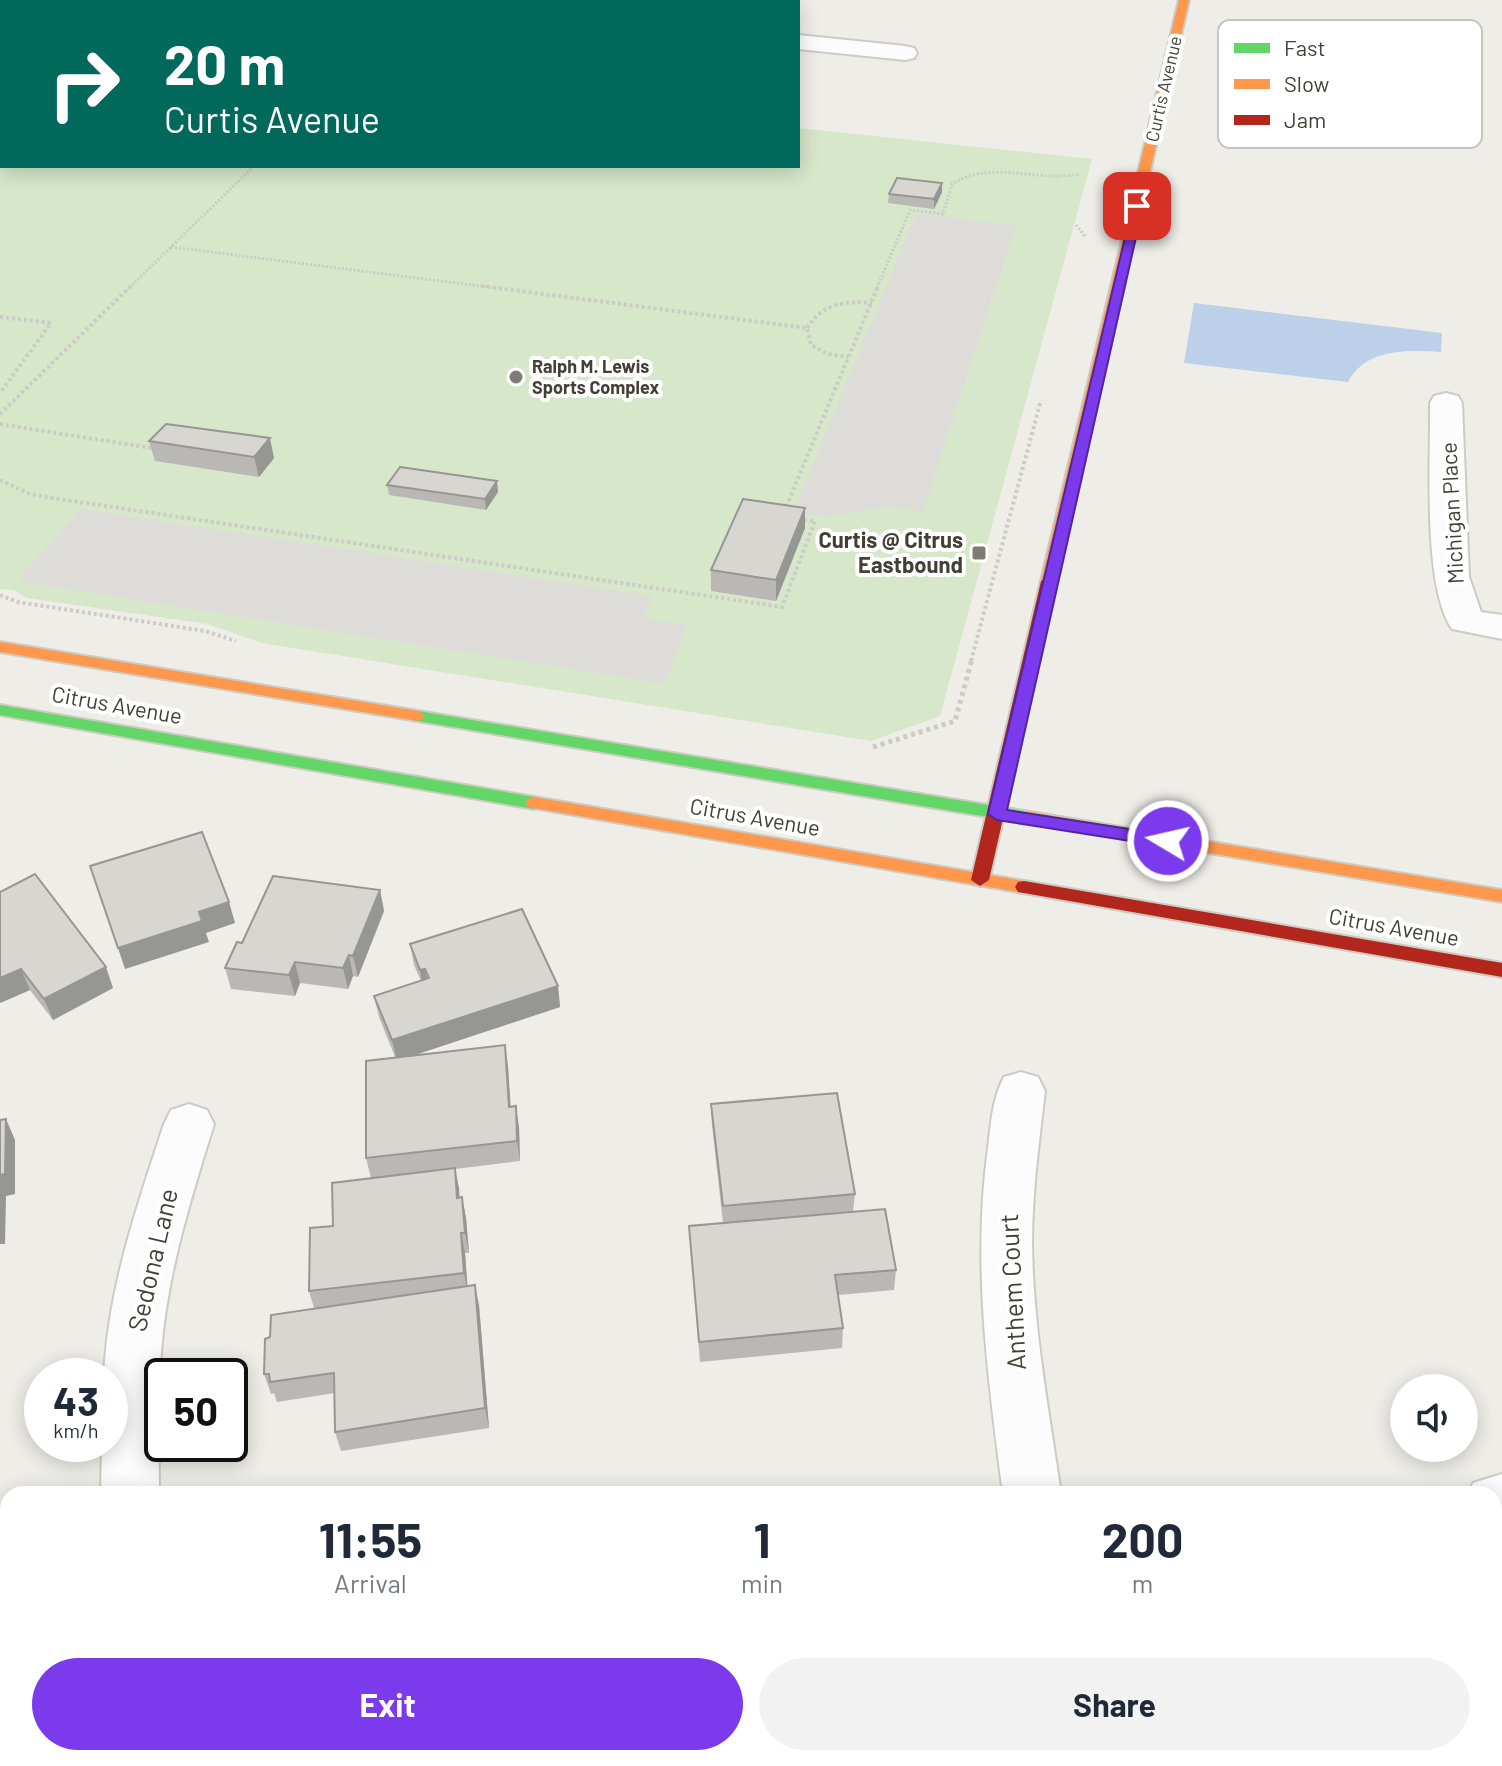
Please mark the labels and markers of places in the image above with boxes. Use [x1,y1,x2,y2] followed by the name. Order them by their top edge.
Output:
[1103,172,1171,240] pin
[532,355,659,398] place label: Ralph M. Lewis Sports Complex
[507,368,525,386] marker: Ralph M. Lewis Sports Complex
[818,526,963,577] place label: Curtis @ Citrus Eastbound
[970,544,988,562] marker: Curtis @ Citrus Eastbound

